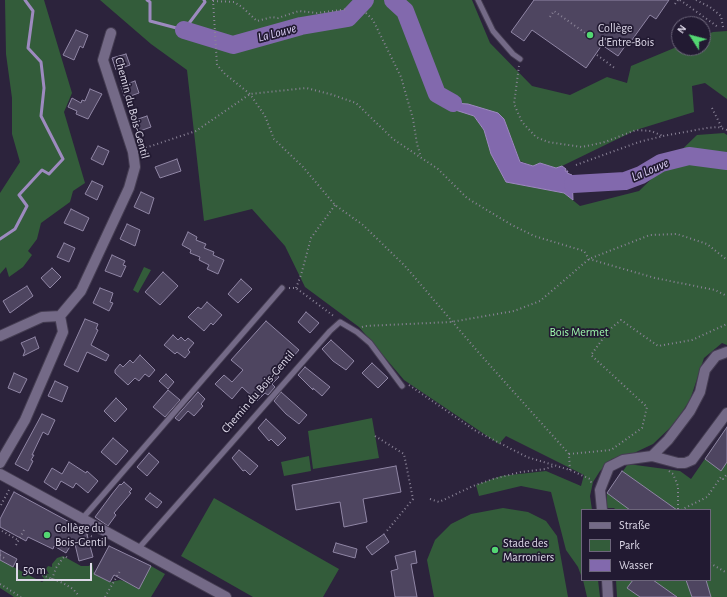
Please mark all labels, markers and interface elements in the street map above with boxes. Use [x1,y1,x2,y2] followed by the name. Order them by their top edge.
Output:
[671,16,711,56] north arrow
[256,20,298,46] water label: La Louve
[598,21,654,49] place label: Collège d'Entre-Bois
[675,23,688,36] text: N
[585,30,595,40] marker: Collège d'Entre-Bois
[112,56,152,160] street label: Chemin du Bois-Gentil
[629,155,671,185] water label: La Louve
[549,325,609,339] park label: Bois Mermet
[218,348,298,436] street label: Chemin du Bois-Gentil
[581,509,711,581] legend
[619,519,650,531] text: Straße
[55,521,107,549] place label: Collège du Bois-Gentil
[42,530,52,540] marker: Collège du Bois-Gentil
[503,536,554,564] place label: Stade des Marroniers
[619,539,640,551] text: Park
[490,545,500,555] marker: Stade des Marroniers
[18,555,94,581] scale bar
[619,559,653,571] text: Wasser
[23,564,46,576] text: 50 m

